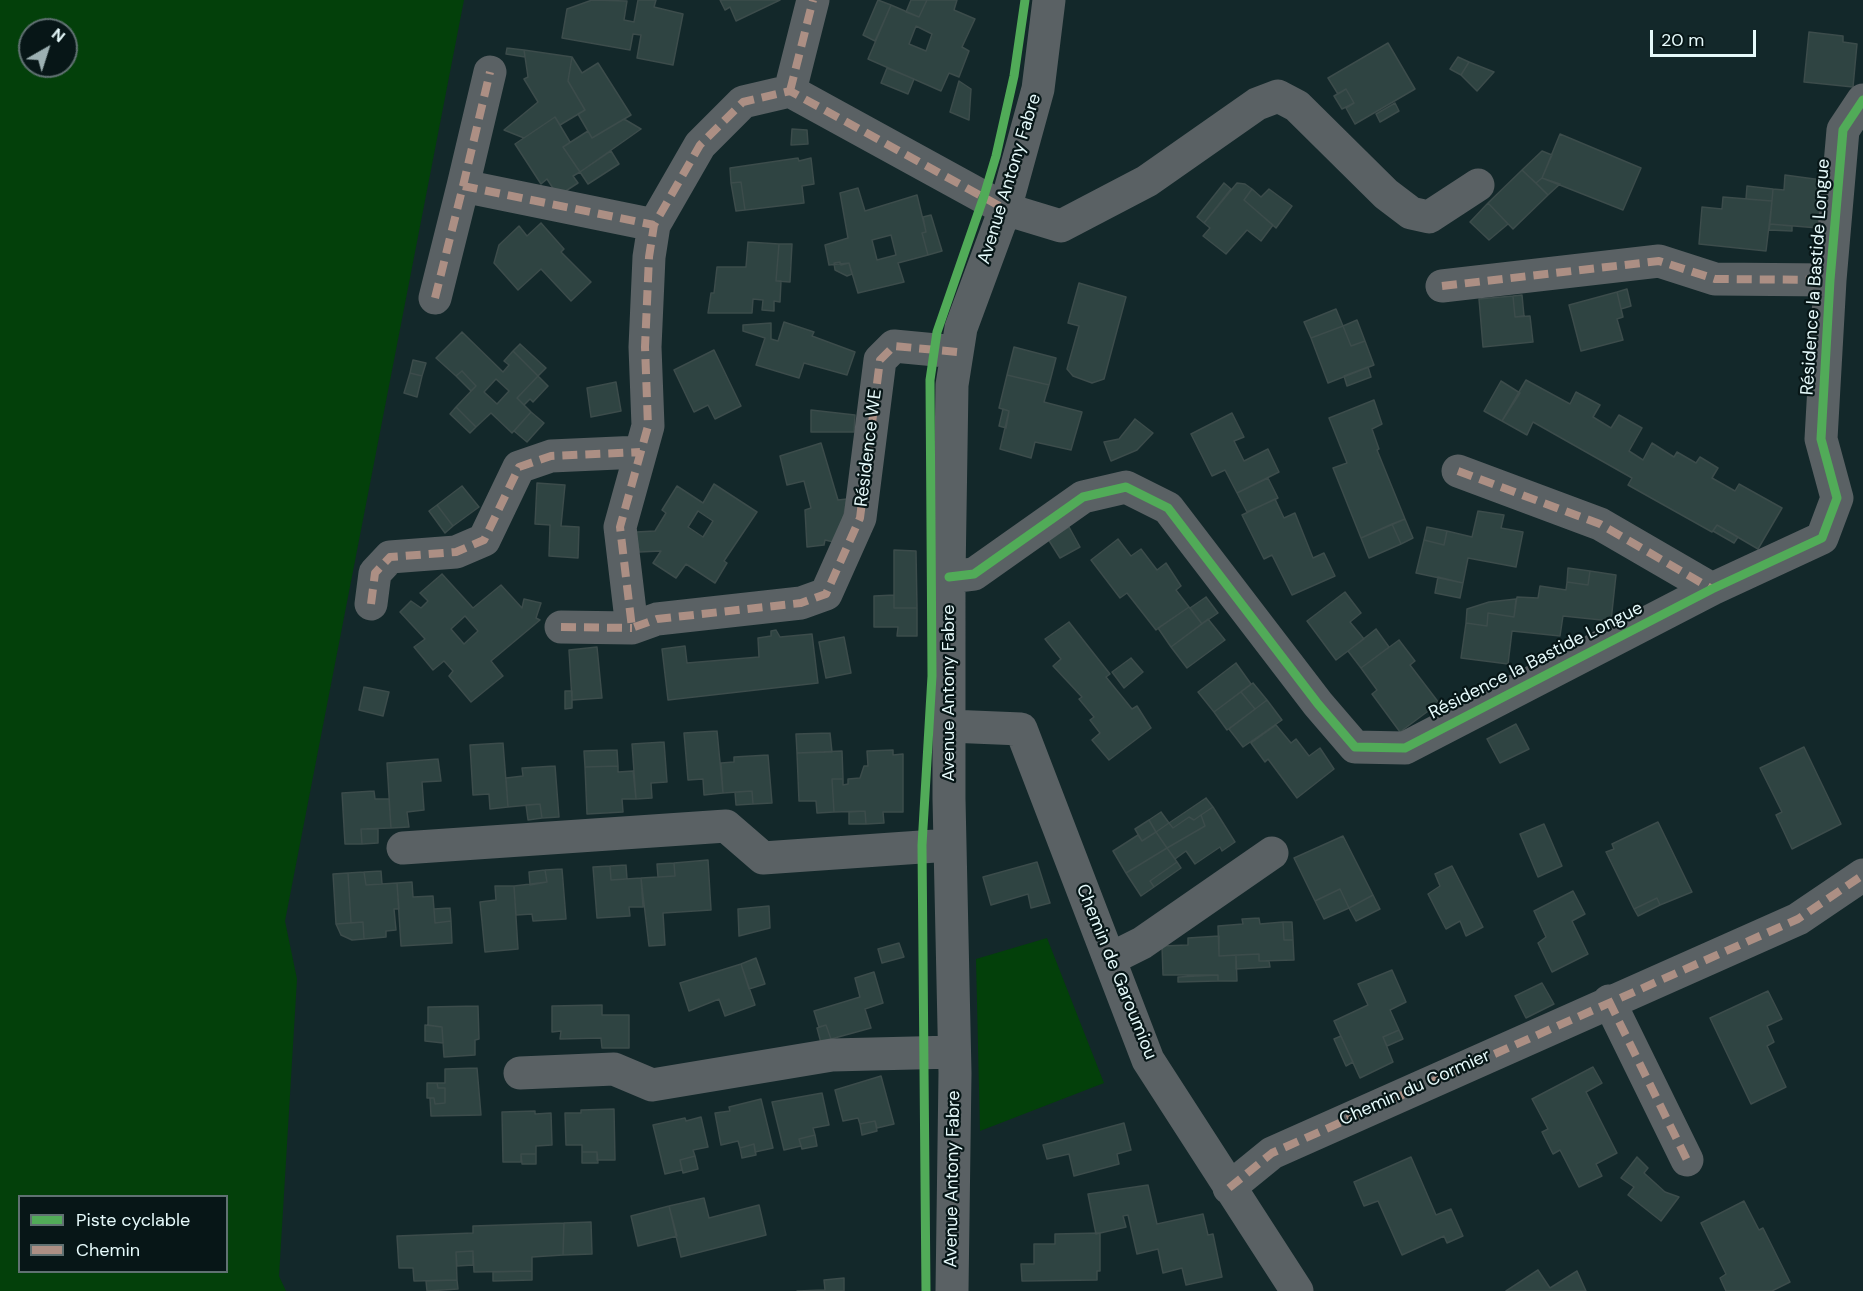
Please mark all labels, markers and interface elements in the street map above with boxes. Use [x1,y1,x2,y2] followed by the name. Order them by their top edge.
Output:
[18,18,78,78] north arrow
[1653,18,1760,56] scale bar
[47,23,70,47] text: N
[1661,28,1704,52] text: 20 m
[974,91,1046,267] street label: Avenue Antony Fabre
[1797,158,1835,396] street label: Résidence la Bastide Longue
[851,388,887,508] street label: Résidence WE
[1425,598,1647,724] street label: Résidence la Bastide Longue
[938,604,960,782] street label: Avenue Antony Fabre
[1071,881,1161,1063] street label: Chemin de Garoumiou
[1336,1045,1494,1131] street label: Chemin du Cormier
[941,1090,965,1268] street label: Avenue Antony Fabre
[18,1195,228,1273] legend
[76,1208,190,1232] text: Piste cyclable
[76,1238,140,1262] text: Chemin

